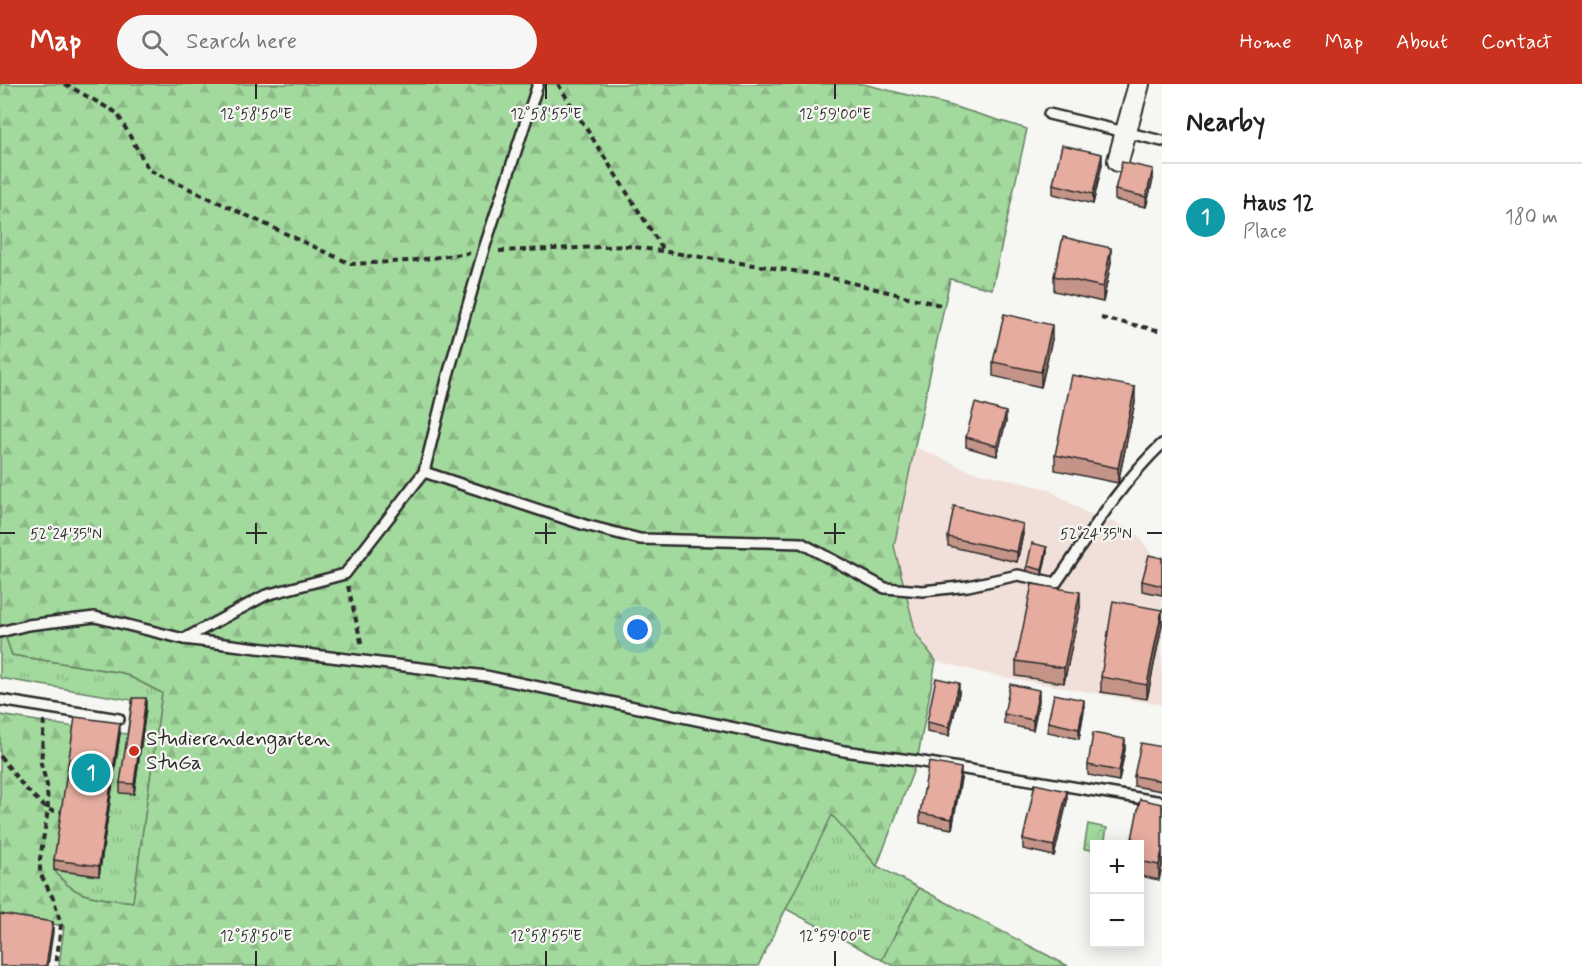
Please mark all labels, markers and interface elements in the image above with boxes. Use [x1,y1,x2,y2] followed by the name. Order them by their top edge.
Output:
[117,15,537,69] search box
[30,24,81,61] text: Map
[138,26,171,59] icon: search
[186,28,297,56] text: Search here
[1240,28,1292,56] text: Home
[1325,28,1363,56] text: Map
[1396,28,1448,56] text: About
[1481,28,1552,56] text: Contact
[220,105,292,125] text: 12°58'50"E
[510,105,582,125] text: 12°58'55"E
[799,105,871,125] text: 12°59'00"E
[1186,106,1265,140] text: Nearby
[1243,190,1314,218] text: Haus 12
[1201,204,1210,231] text: 1
[1505,204,1558,231] text: 180 m
[1243,218,1287,245] text: Place
[30,525,102,545] text: 52°24'35"N
[1060,525,1132,545] text: 52°24'35"N
[623,615,652,644] your location
[146,725,331,777] place label: Studierendengarten StuGa
[127,744,141,758] marker: Studierendengarten StuGa
[72,750,110,796] pin: 1
[1090,840,1144,948] map controls
[1090,840,1144,894] button: +
[1090,894,1144,948] button: −
[220,927,292,947] text: 12°58'50"E
[510,927,582,947] text: 12°58'55"E
[799,927,871,947] text: 12°59'00"E

